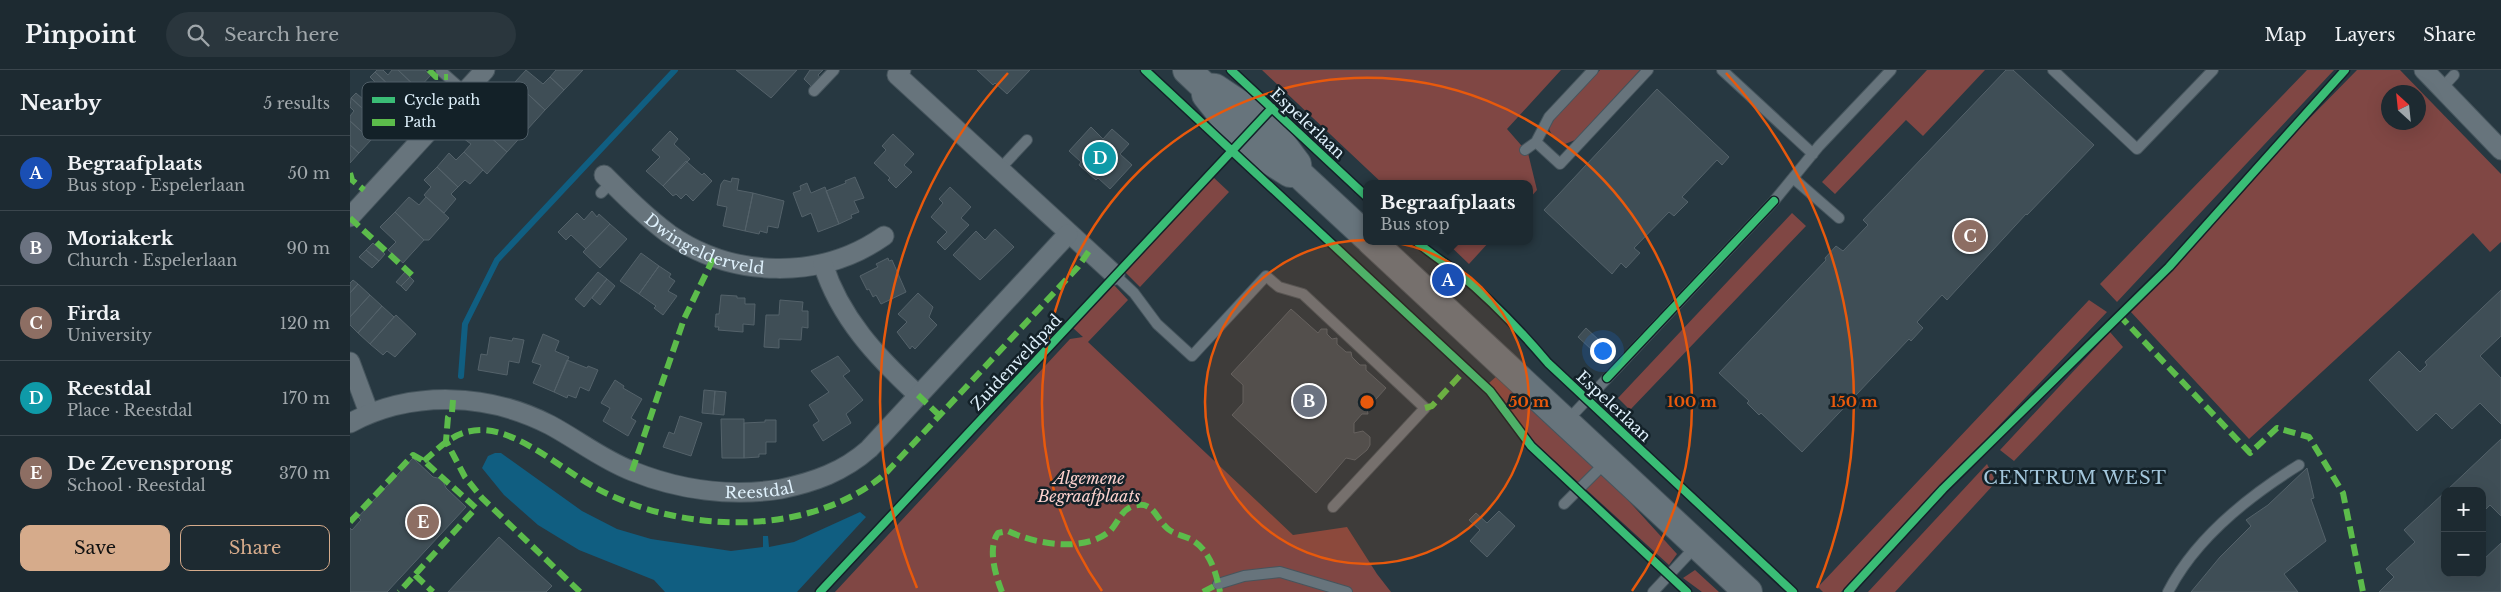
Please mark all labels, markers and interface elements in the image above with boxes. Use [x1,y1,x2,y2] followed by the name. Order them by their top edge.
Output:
[166,12,516,57] search box
[25,20,136,49] text: Pinpoint
[184,21,212,49] icon: search
[224,23,339,46] text: Search here
[2265,24,2306,46] text: Map
[2334,24,2395,46] text: Layers
[2423,24,2476,46] text: Share
[362,82,528,140] legend
[1266,83,1350,163] street label: Espelerlaan
[2381,85,2426,130] north arrow
[20,90,101,116] text: Nearby
[404,91,481,109] text: Cycle path
[263,93,330,113] text: 5 results
[404,113,436,131] text: Path
[1084,139,1116,177] pin: D
[67,152,202,175] text: Begraafplaats
[30,163,42,183] text: A
[288,163,330,183] text: 50 m
[67,175,245,195] text: Bus stop · Espelerlaan
[1363,180,1533,245] popup
[1380,191,1516,214] text: Begraafplaats
[641,209,766,278] street label: Dwingelderveld
[1380,214,1450,234] text: Bus stop
[1954,217,1986,255] pin: C
[67,227,173,250] text: Moriakerk
[30,238,42,258] text: B
[287,238,330,258] text: 90 m
[67,250,237,270] text: Church · Espelerlaan
[1432,261,1464,299] pin: A
[67,302,120,325] text: Firda
[966,310,1066,414] street label: Zuidenveldpad
[29,313,43,333] text: C
[280,313,330,333] text: 120 m
[67,325,152,345] text: University
[1590,338,1616,364] your location
[1572,366,1656,446] street label: Espelerlaan
[67,377,152,400] text: Reestdal
[1293,382,1325,420] pin: B
[29,388,43,408] text: D
[282,388,330,408] text: 170 m
[1509,392,1550,411] text: 50 m
[1667,392,1717,411] text: 100 m
[1830,392,1878,411] text: 150 m
[1358,393,1376,411] centre of rings
[67,400,193,420] text: Place · Reestdal
[67,452,232,475] text: De Zevensprong
[30,463,42,483] text: E
[279,463,330,483] text: 370 m
[1983,467,2167,489] district label: CENTRUM WEST
[1037,468,1140,506] park label: Algemene Begraafplaats
[67,475,206,495] text: School · Reestdal
[724,476,796,502] street label: Reestdal
[2441,487,2486,577] map controls
[2441,487,2486,532] button: +
[407,503,439,541] pin: E
[20,525,170,571] button: Save
[180,525,330,571] button: Share
[2441,532,2486,577] button: −

